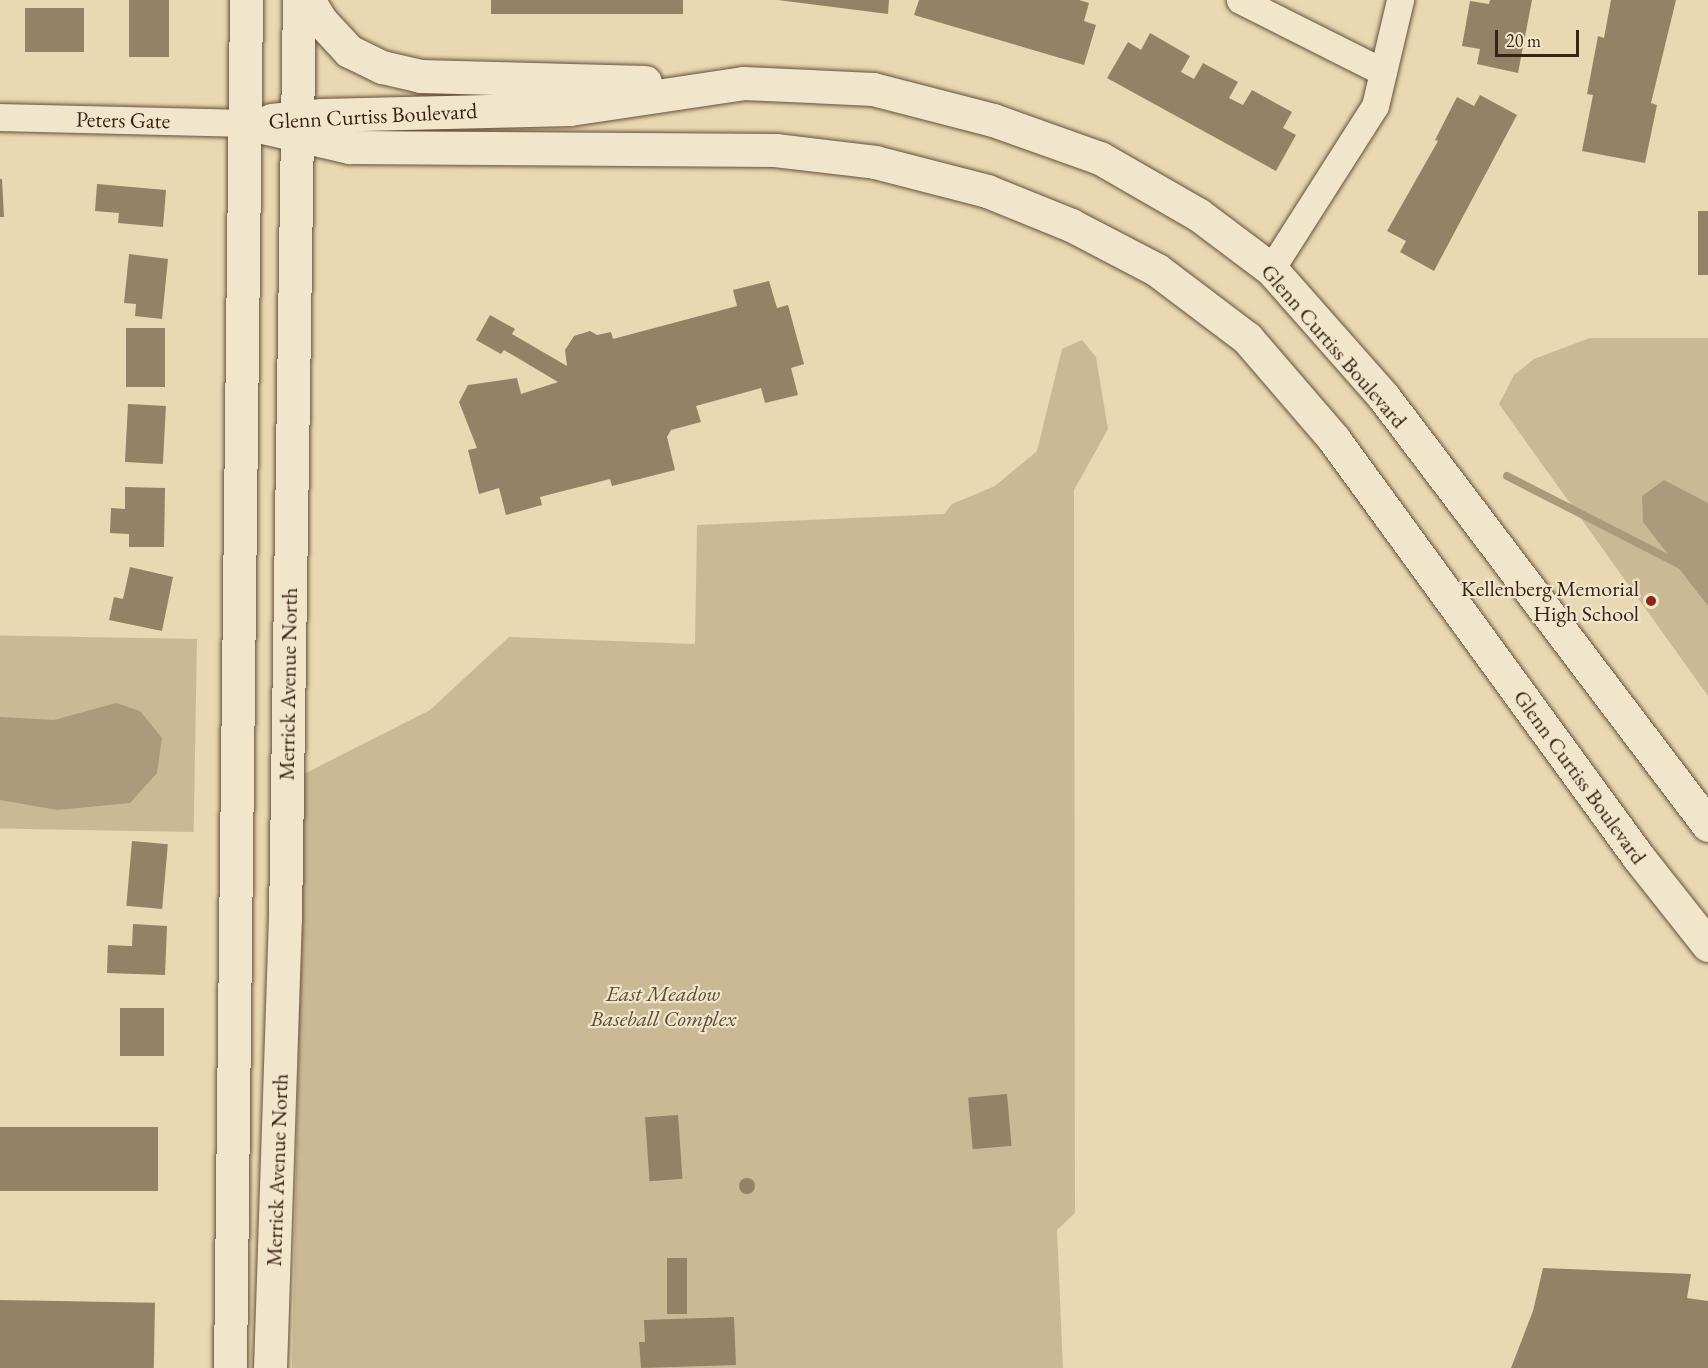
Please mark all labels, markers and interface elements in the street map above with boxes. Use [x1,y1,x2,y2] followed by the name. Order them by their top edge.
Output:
[1498,18,1582,56] scale bar
[1506,29,1541,52] text: 20 m
[268,97,478,135] street label: Glenn Curtiss Boulevard
[76,106,170,134] street label: Peters Gate
[1256,259,1412,433] street label: Glenn Curtiss Boulevard
[1461,575,1639,626] place label: Kellenberg Memorial High School
[273,587,303,781] street label: Merrick Avenue North
[1644,594,1658,608] marker: Kellenberg Memorial High School
[1508,685,1652,869] street label: Glenn Curtiss Boulevard
[590,980,736,1032] park label: East Meadow Baseball Complex
[260,1073,294,1267] street label: Merrick Avenue North

